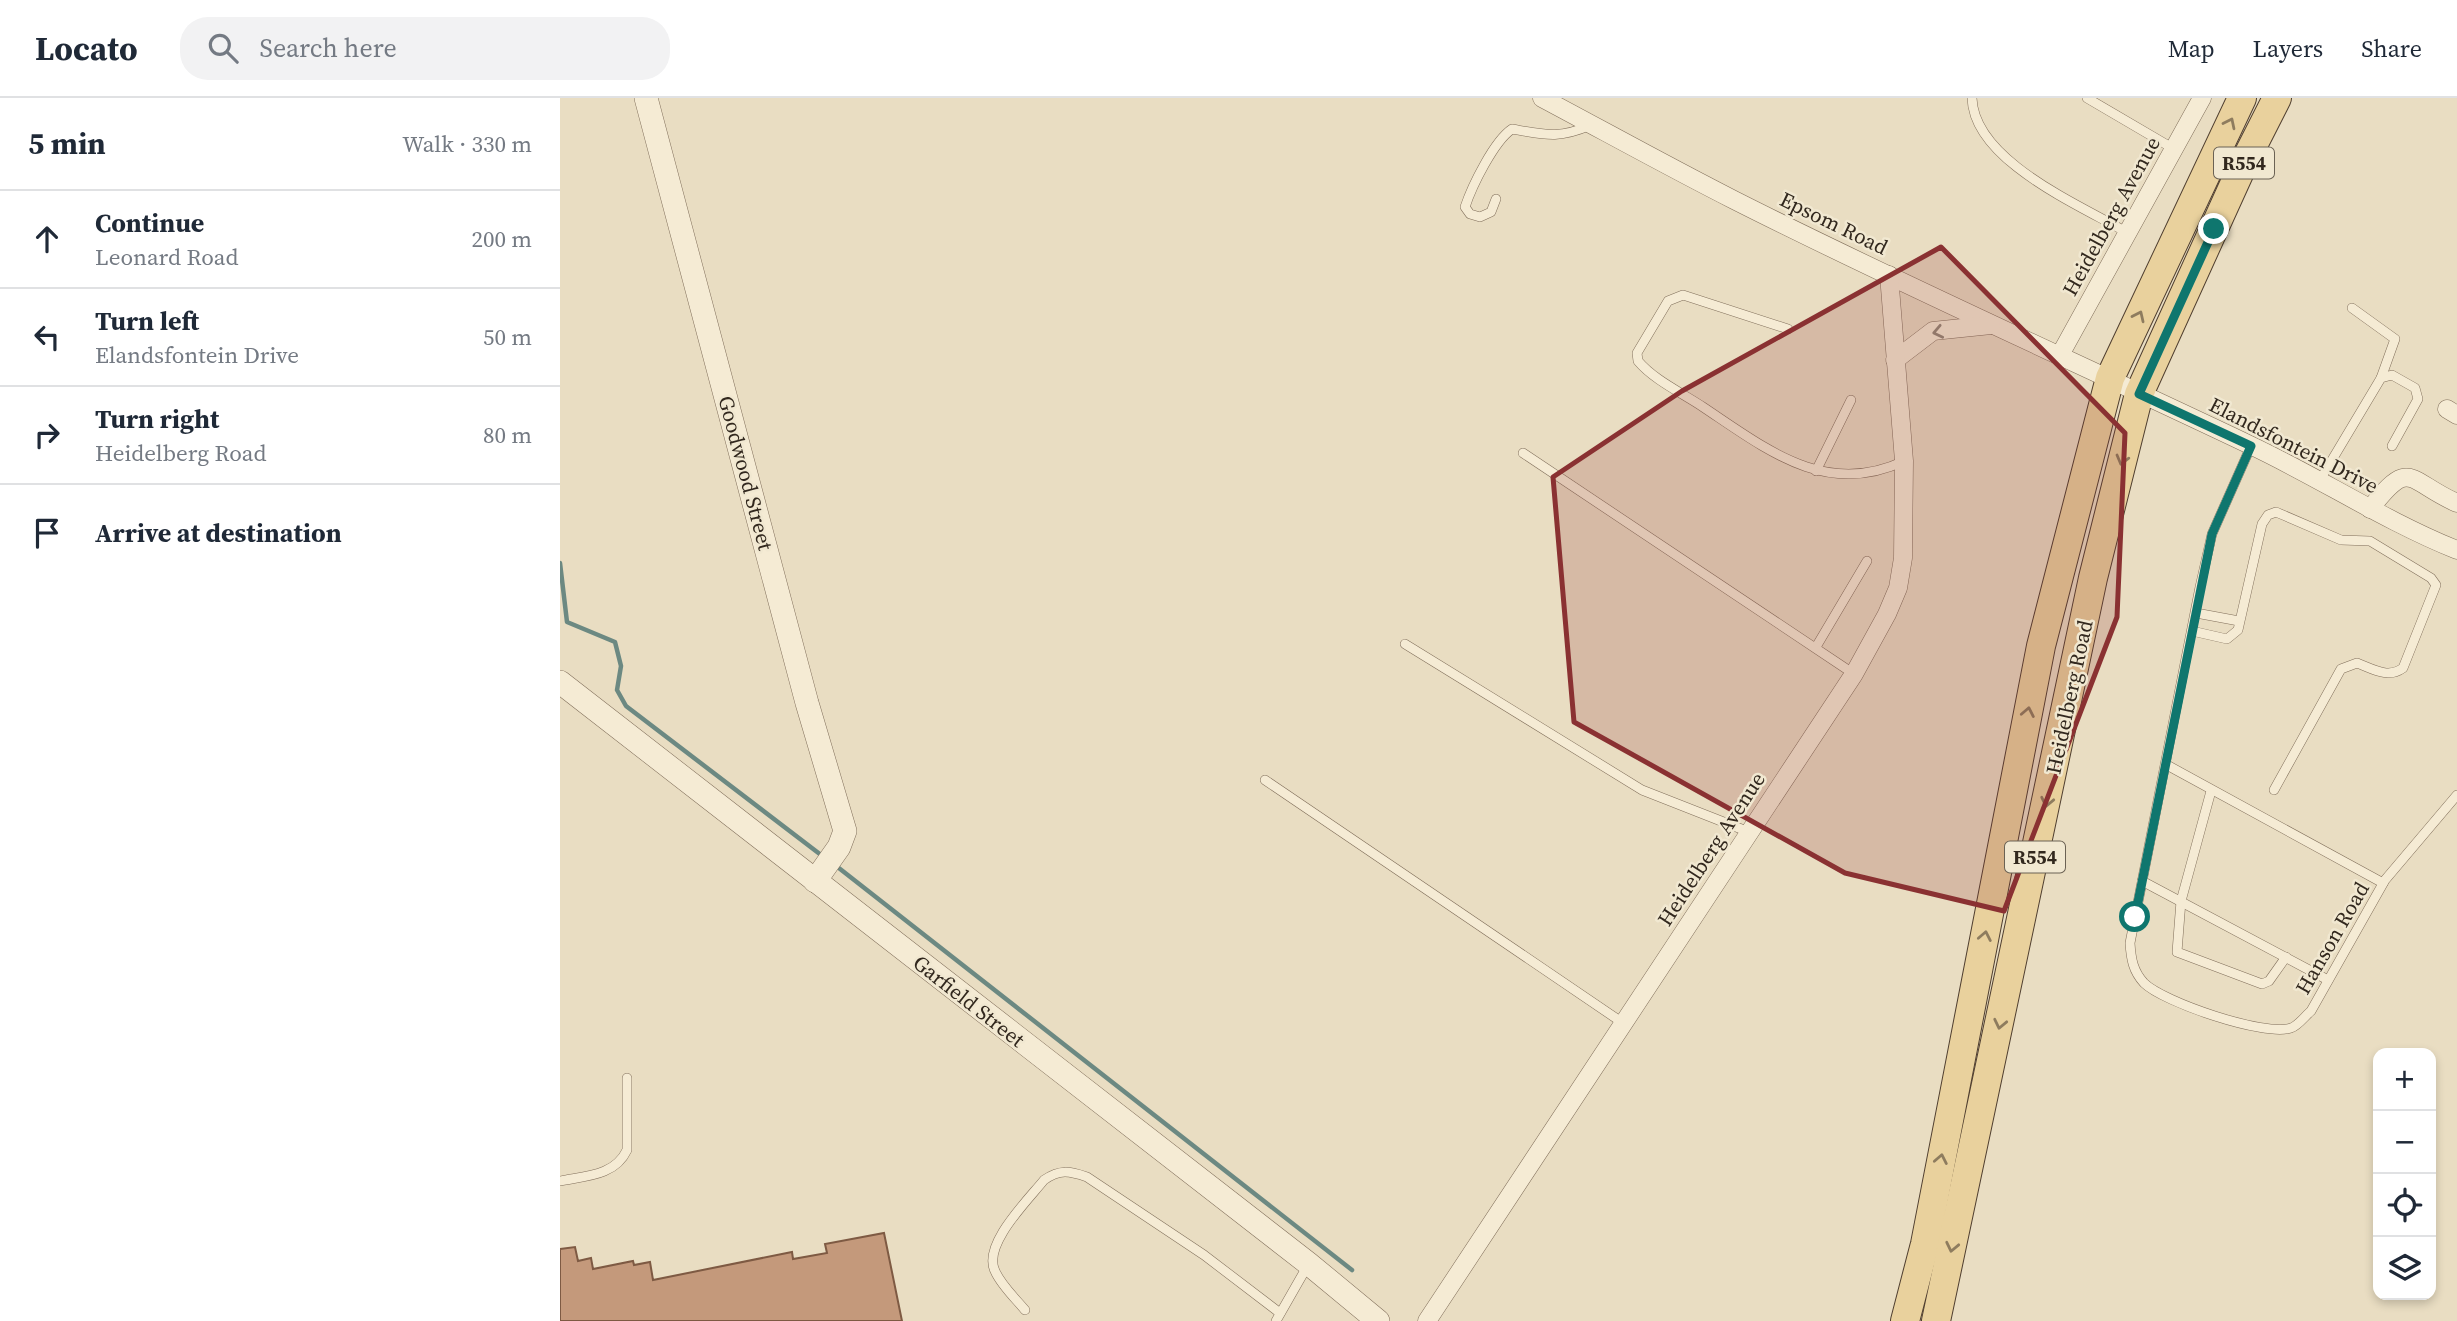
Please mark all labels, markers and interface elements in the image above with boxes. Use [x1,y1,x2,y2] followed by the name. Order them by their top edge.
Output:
[180,17,670,80] search box
[35,26,138,71] text: Locato
[204,29,242,67] icon: search
[260,30,397,66] text: Search here
[2168,32,2215,65] text: Map
[2253,32,2323,65] text: Layers
[2361,32,2422,65] text: Share
[2221,118,2235,130] one-way arrow
[28,123,106,164] text: 5 min
[402,128,532,160] text: Walk · 330 m
[2055,131,2167,301] street label: Heidelberg Avenue
[2214,148,2274,178] road number: R554
[1775,184,1893,262] street label: Epsom Road
[95,205,204,241] text: Continue
[2198,213,2229,244] route end
[28,220,66,258] icon: ahead
[471,223,532,255] text: 200 m
[95,241,239,273] text: Leonard Road
[95,303,199,339] text: Turn left
[2131,311,2145,324] one-way arrow
[28,318,66,356] icon: left
[483,321,532,353] text: 50 m
[1933,323,1945,338] one-way arrow
[95,339,299,371] text: Elandsfontein Drive
[2204,390,2384,500] street label: Elandsfontein Drive
[711,393,781,554] street label: Goodwood Street
[95,401,219,437] text: Turn right
[28,416,66,454] icon: right
[483,419,532,451] text: 80 m
[95,437,267,469] text: Heidelberg Road
[2116,454,2130,466] one-way arrow
[28,514,66,552] icon: arrive
[95,515,342,551] text: Arrive at destination
[2039,617,2099,777] street label: Heidelberg Road
[2020,706,2035,718] one-way arrow
[1650,766,1772,932] street label: Heidelberg Avenue
[2041,796,2056,808] one-way arrow
[2005,842,2065,872] road number: R554
[2288,876,2376,1000] street label: Hanson Road
[2119,901,2150,932] route start
[1976,930,1991,942] one-way arrow
[907,948,1031,1054] street label: Garfield Street
[1993,1018,2008,1030] one-way arrow
[2373,1048,2436,1300] map controls
[2373,1048,2436,1111] button: +
[2373,1111,2436,1174] button: −
[1933,1153,1948,1165] one-way arrow
[2373,1174,2436,1237] button: locate
[2373,1237,2436,1300] button: layers
[1946,1241,1960,1253] one-way arrow

